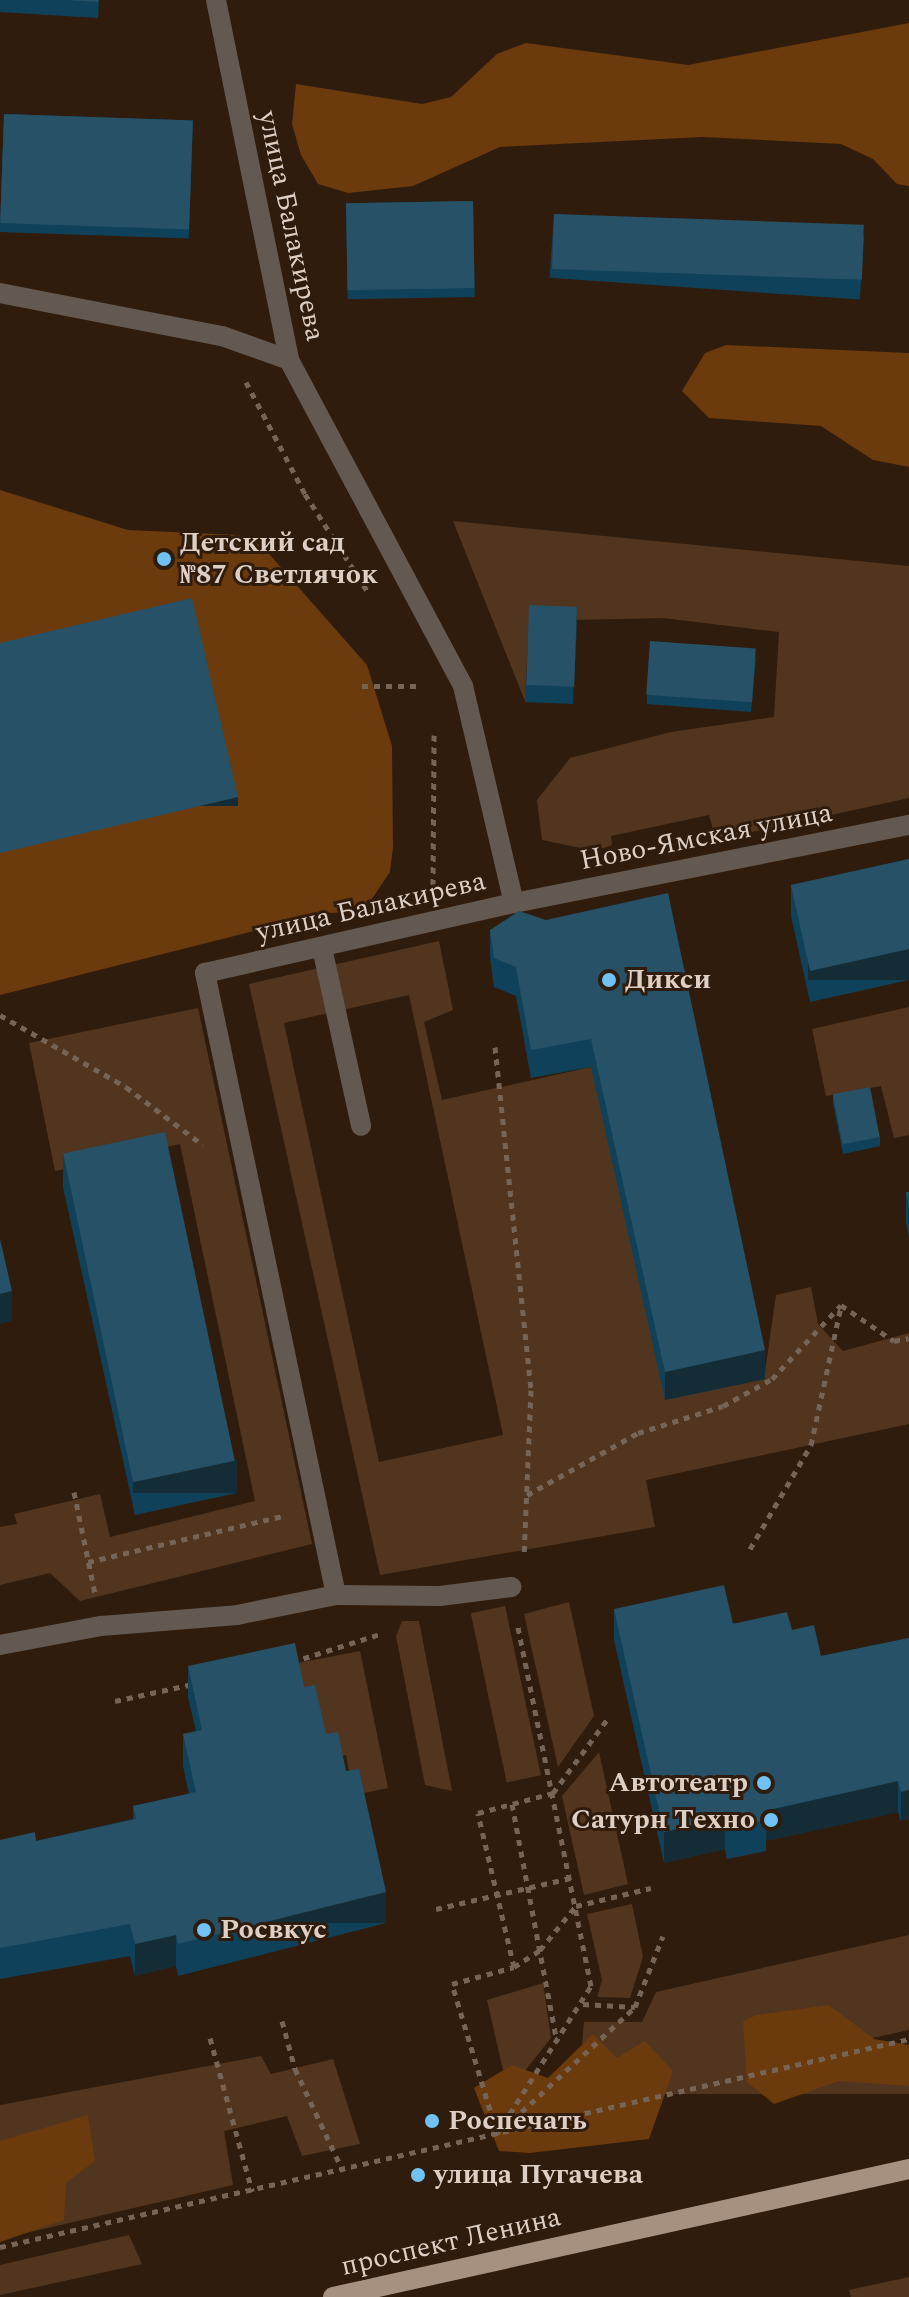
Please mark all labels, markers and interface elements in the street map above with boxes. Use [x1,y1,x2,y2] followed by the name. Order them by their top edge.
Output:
[250,108,332,344] street label: улица Балакирева
[180,526,378,592] place label: Детский сад №87 Светлячок
[155,550,173,568] marker: Детский сад №87 Светлячок
[577,796,835,878] street label: Ново-Ямская улица
[253,864,489,950] street label: улица Балакирева
[625,963,711,997] place label: Дикси
[600,971,618,989] marker: Дикси
[609,1766,748,1800] place label: Автотеатр
[755,1774,773,1792] marker: Автотеатр
[571,1803,755,1837] place label: Сатурн Техно
[762,1811,780,1829] marker: Сатурн Техно
[220,1913,327,1947] place label: Росвкус
[195,1921,213,1939] marker: Росвкус
[448,2104,587,2138] place label: Роспечать
[423,2112,441,2130] marker: Роспечать
[434,2158,643,2192] place label: улица Пугачева
[409,2166,427,2184] marker: улица Пугачева
[338,2200,564,2284] street label: проспект Ленина

